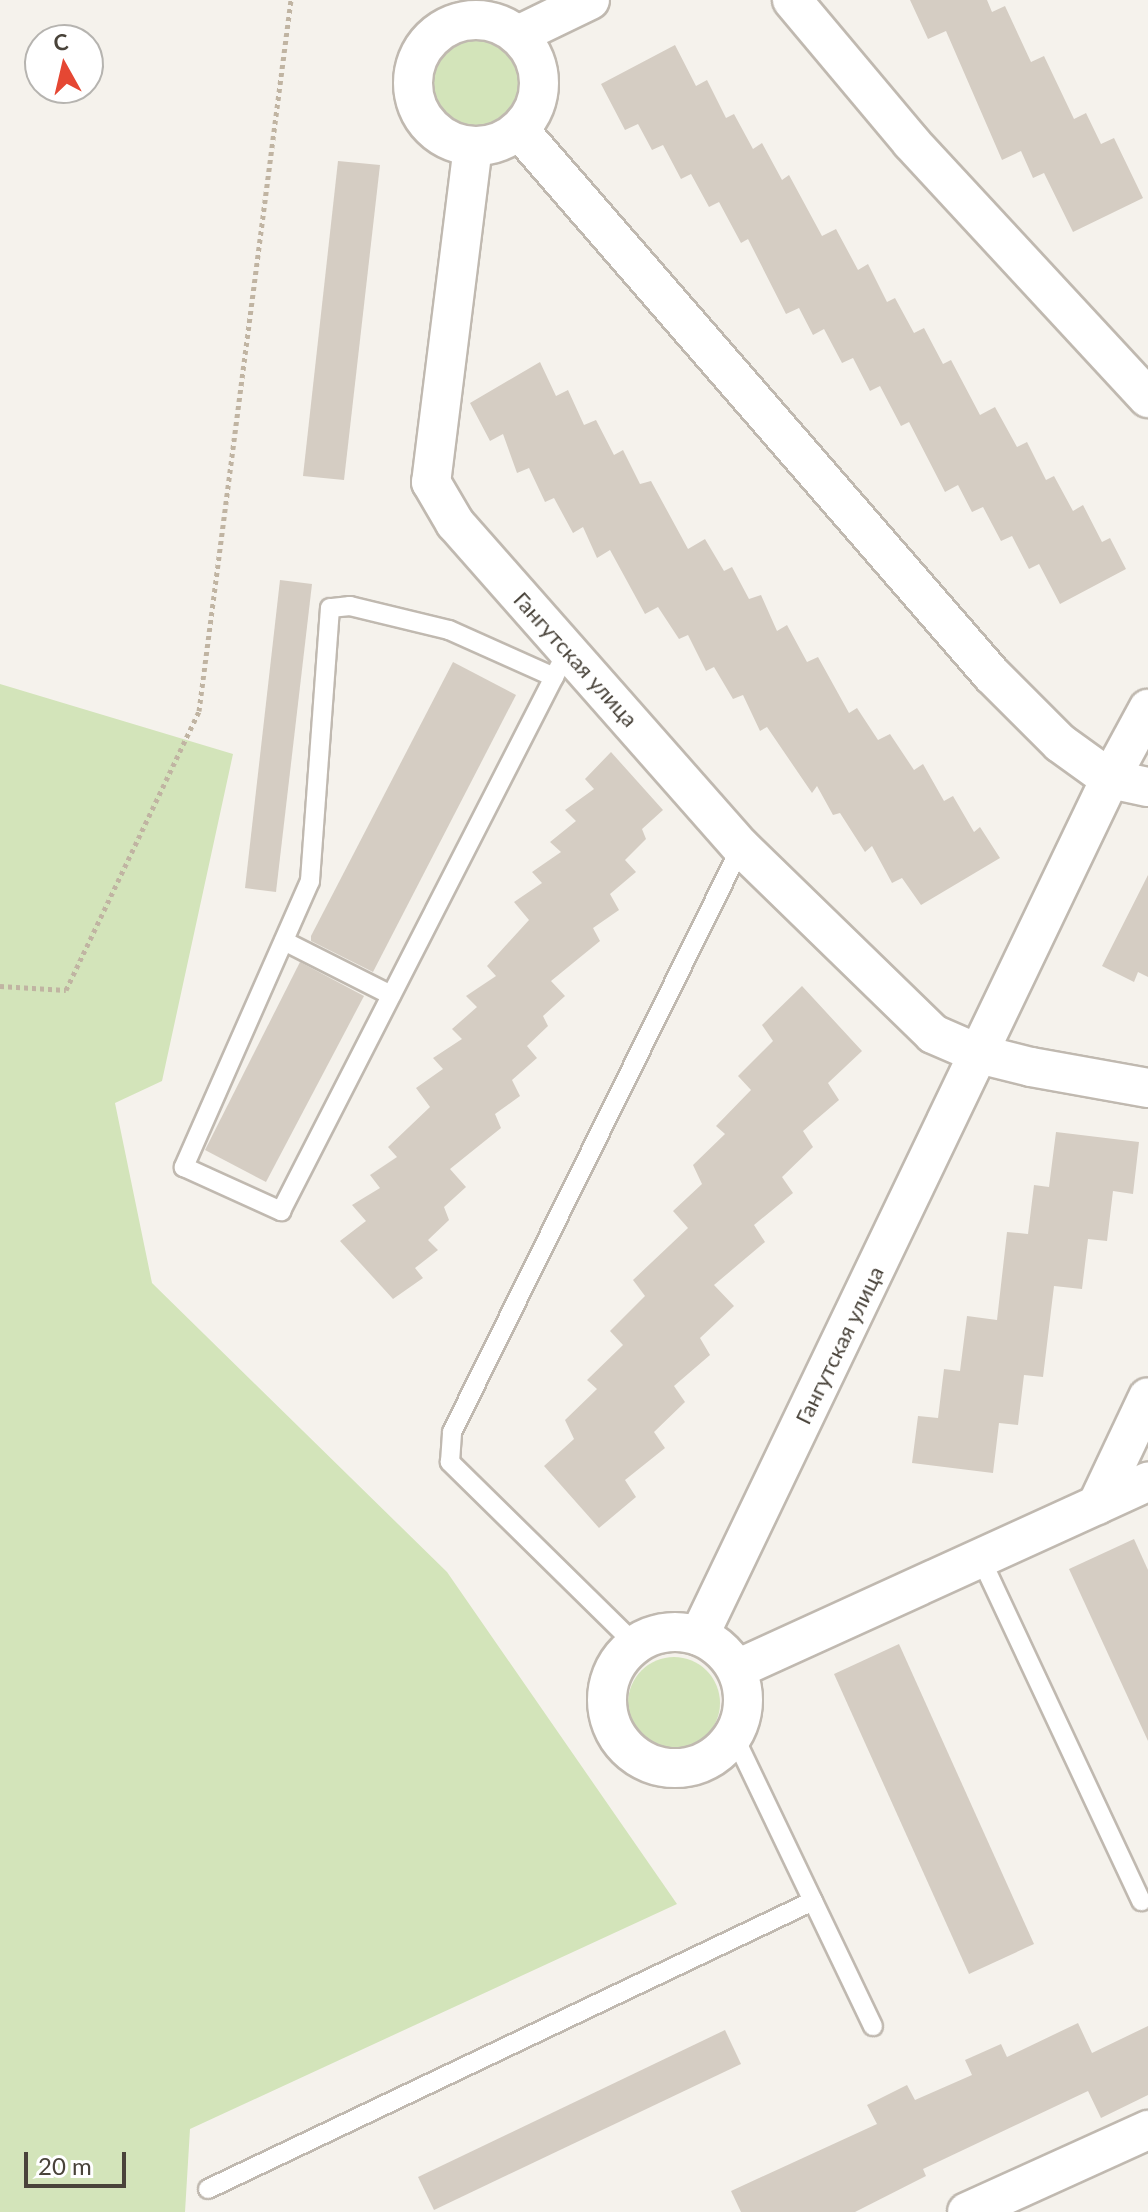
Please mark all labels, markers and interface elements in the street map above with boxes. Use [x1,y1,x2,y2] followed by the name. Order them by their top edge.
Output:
[24,24,104,104] north arrow
[52,27,70,56] text: С
[509,586,643,732] street label: Гангутская улица
[789,1262,889,1428] street label: Гангутская улица
[28,2136,130,2186] scale bar
[38,2151,92,2180] text: 20 m

